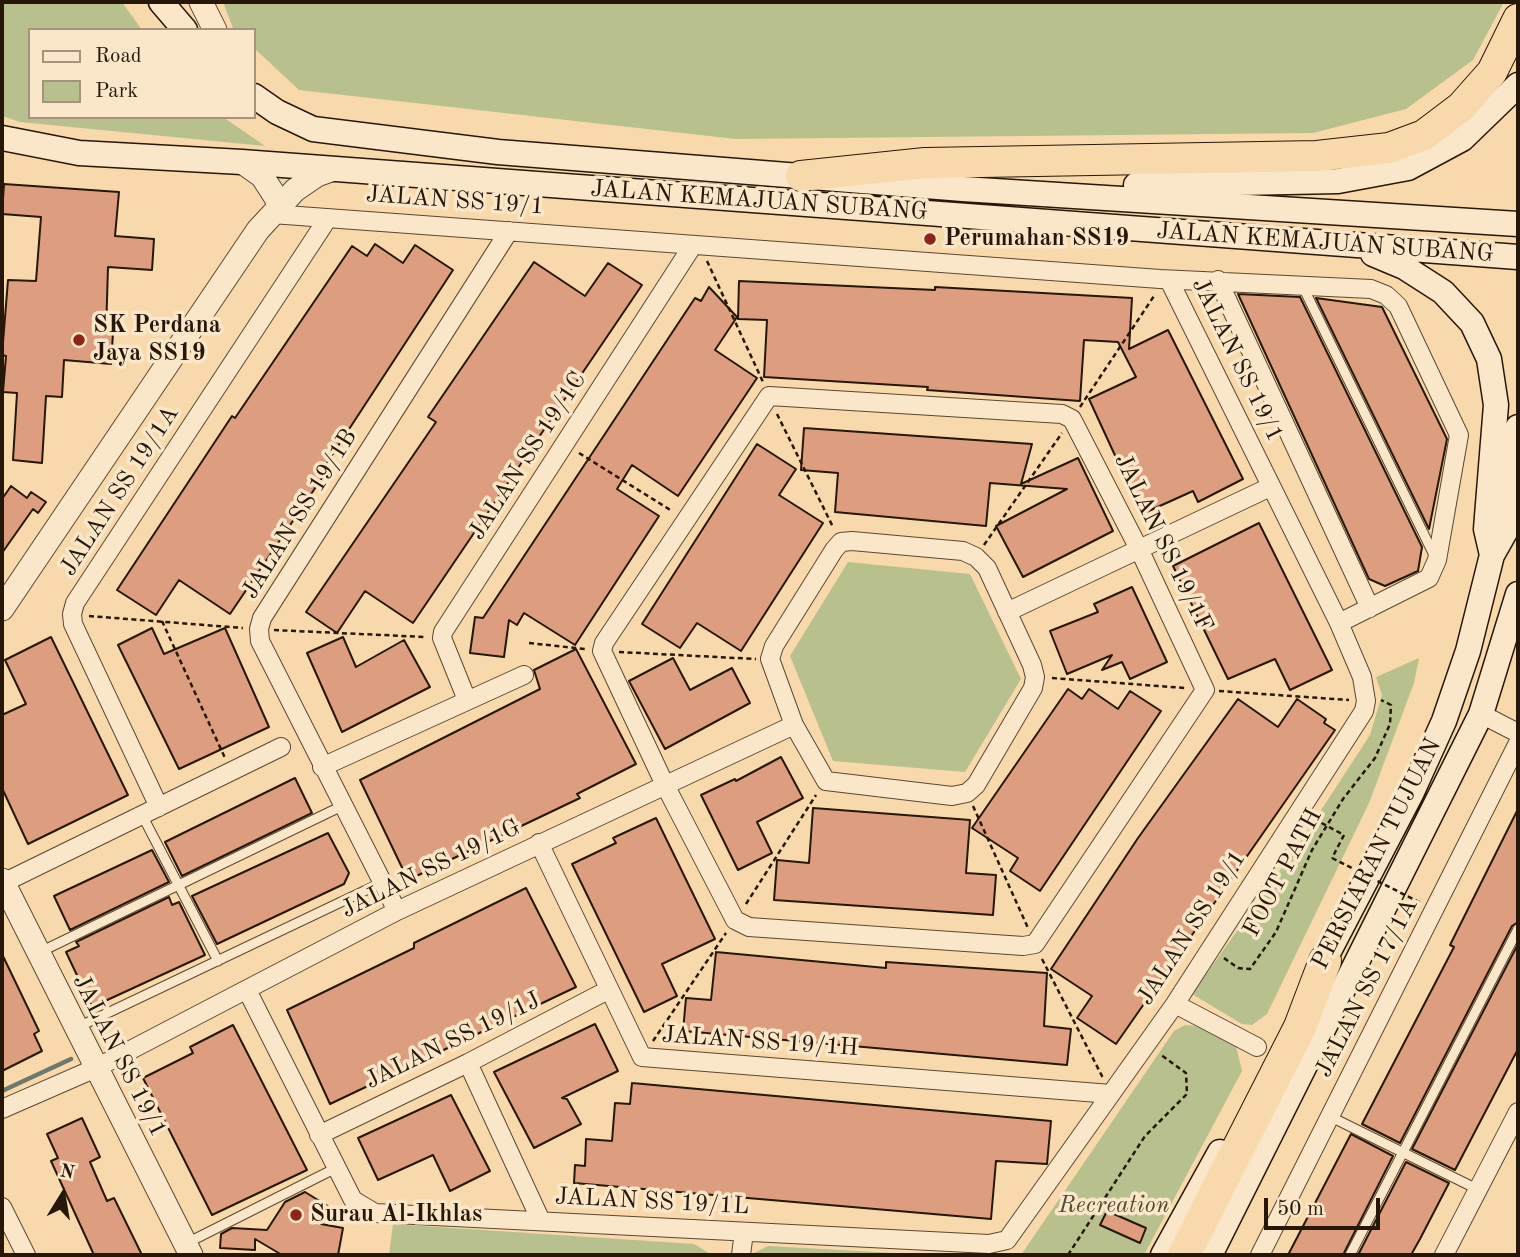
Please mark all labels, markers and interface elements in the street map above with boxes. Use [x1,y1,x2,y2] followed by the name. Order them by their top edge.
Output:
[28,28,256,119] legend
[95,46,142,67] text: Road
[95,81,138,102] text: Park
[589,175,929,227] street label: JALAN KEMAJUAN SUBANG
[365,180,545,222] street label: JALAN SS 19/1
[1155,217,1495,269] street label: JALAN KEMAJUAN SUBANG
[944,225,1129,253] place label: Perumahan SS19
[922,231,938,247] marker: Perumahan SS19
[1185,274,1289,446] street label: JALAN SS 19/1
[93,312,221,368] place label: SK Perdana Jaya SS19
[71,332,87,348] marker: SK Perdana Jaya SS19
[463,367,593,545] street label: JALAN SS 19/1C
[54,401,186,581] street label: JALAN SS 19/1A
[236,424,364,604] street label: JALAN SS 19/1B
[1107,449,1219,637] street label: JALAN SS 19/1F
[1306,734,1448,974] street label: PERSIARAN TUJUAN
[1237,804,1329,942] street label: FOOT PATH
[337,813,525,925] street label: JALAN SS 19/1G
[1131,845,1253,1011] street label: JALAN SS 19/1
[1310,894,1424,1082] street label: JALAN SS 17/1A
[66,970,172,1142] street label: JALAN SS 19/1
[361,986,545,1096] street label: JALAN SS 19/1J
[661,1021,859,1063] street label: JALAN SS 19/1H
[28,1159,98,1229] north arrow
[58,1162,76,1184] text: N
[554,1183,750,1221] street label: JALAN SS 19/1L
[1268,1184,1384,1228] scale bar
[1059,1192,1169,1220] park label: Recreation
[1277,1199,1324,1220] text: 50 m
[310,1201,482,1229] place label: Surau Al-Ikhlas
[288,1207,304,1223] marker: Surau Al-Ikhlas

